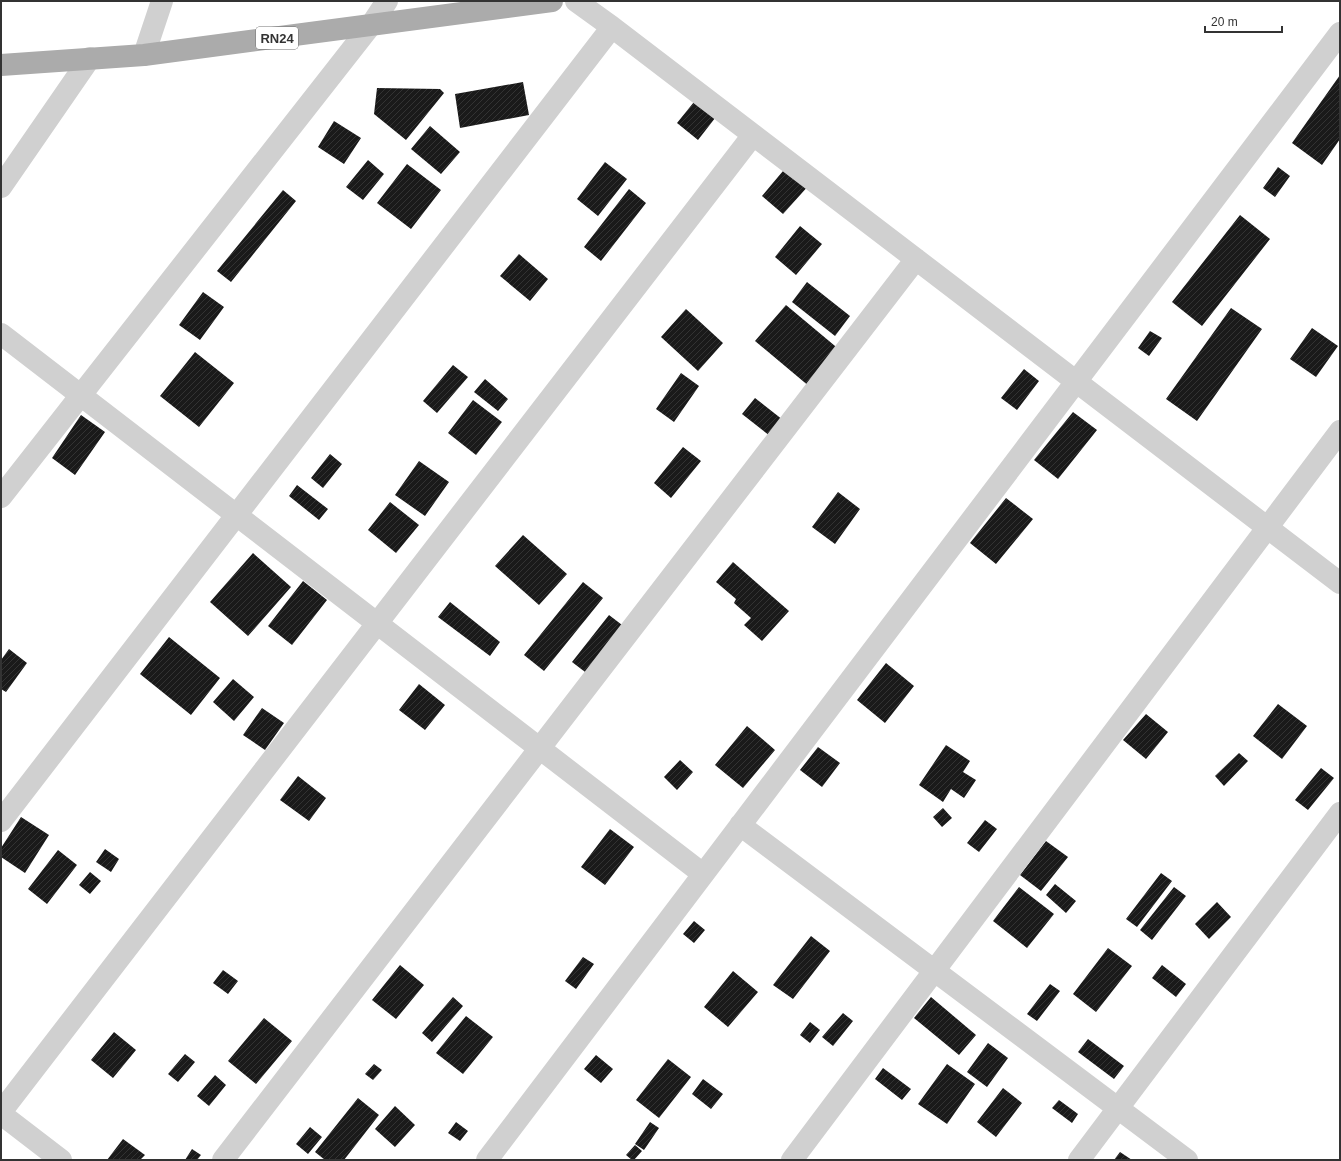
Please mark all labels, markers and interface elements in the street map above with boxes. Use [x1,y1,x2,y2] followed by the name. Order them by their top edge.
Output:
[1205,8,1282,34] scale bar
[1211,15,1238,29] text: 20 m
[256,27,298,49] road number: RN24

